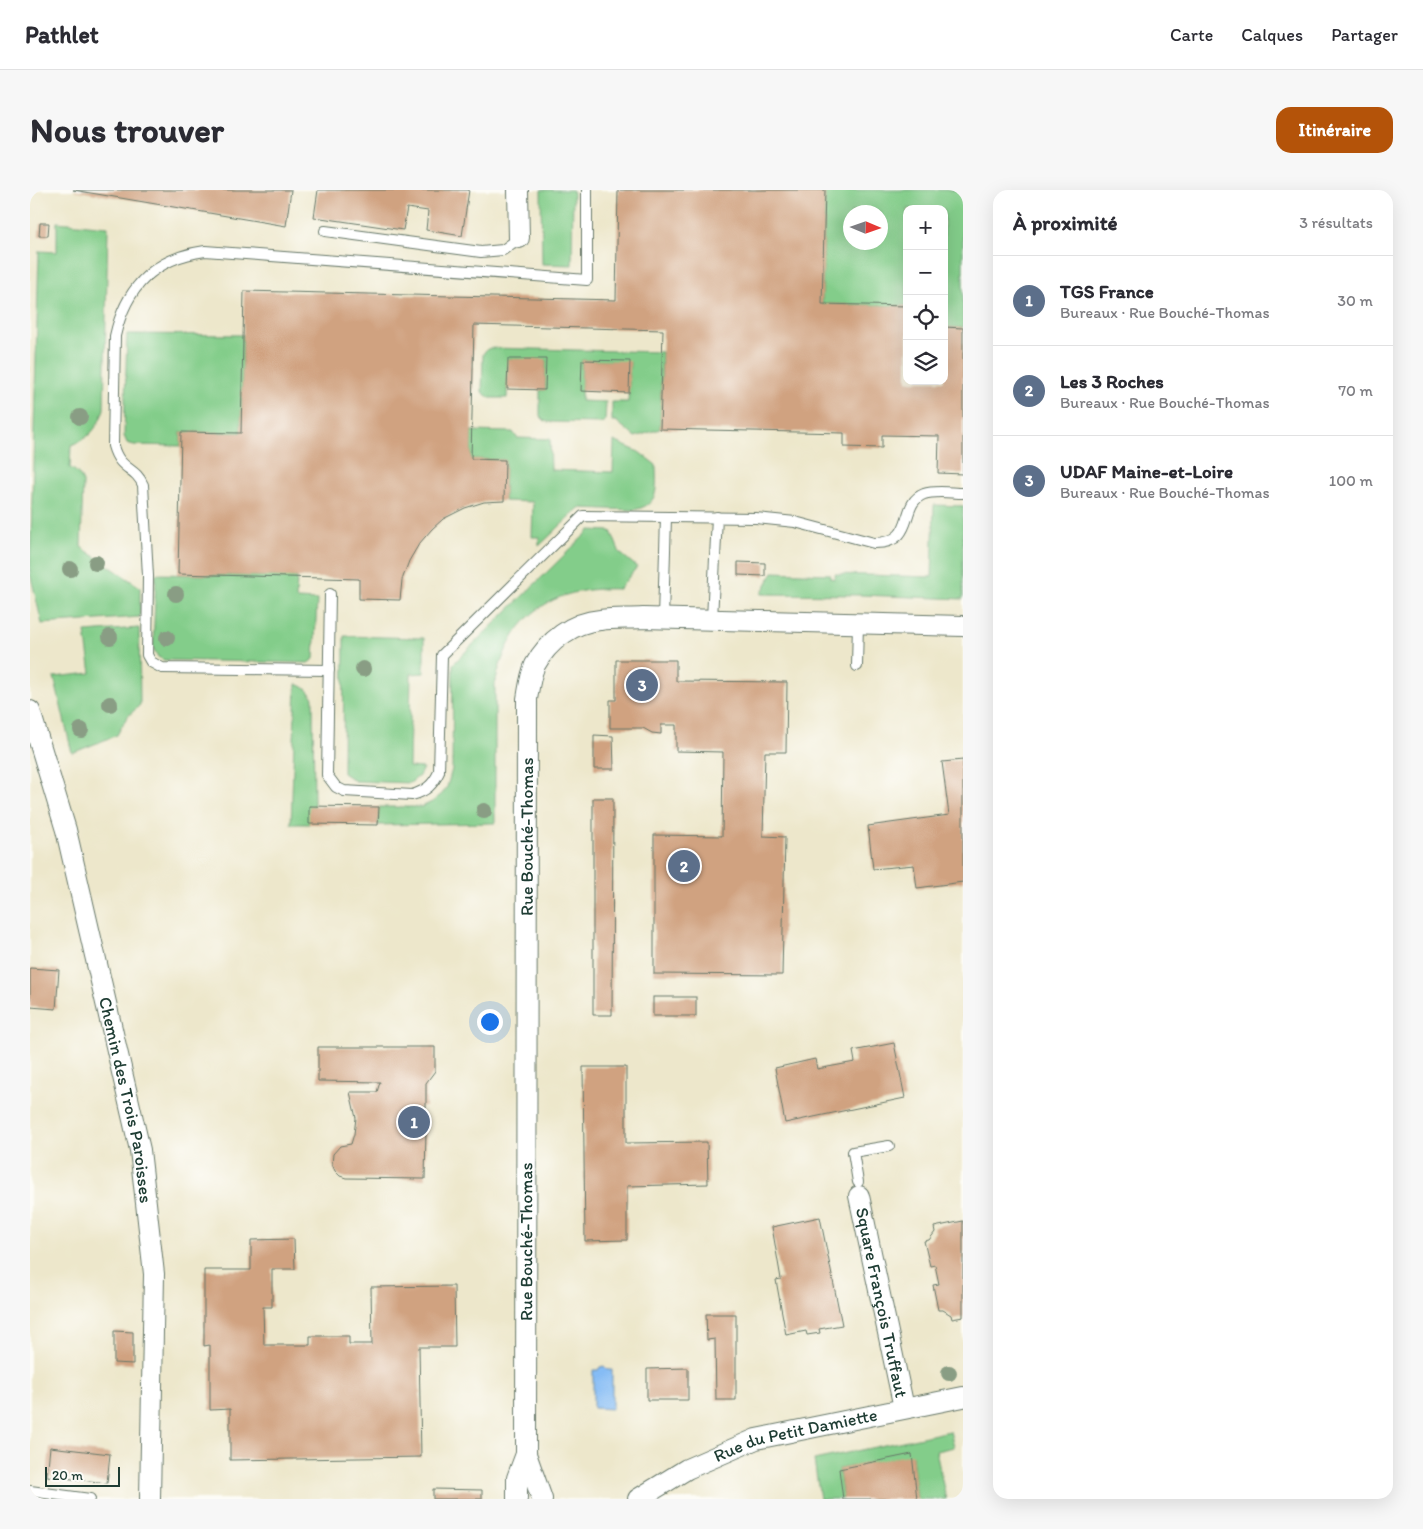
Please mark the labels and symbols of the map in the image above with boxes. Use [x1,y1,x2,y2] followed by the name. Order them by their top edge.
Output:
[843,205,888,250] north arrow
[626,666,658,704] pin: 3
[516,758,538,916] street label: Rue Bouché-Thomas
[668,847,700,885] pin: 2
[94,995,157,1204] street label: Chemin des Trois Paroisses
[477,1009,503,1035] your location
[398,1103,430,1141] pin: 1
[515,1163,537,1321] street label: Rue Bouché-Thomas
[851,1205,913,1400] street label: Square François Truffaut
[710,1404,879,1467] street label: Rue du Petit Damiette
[45,1464,120,1487] scale bar

